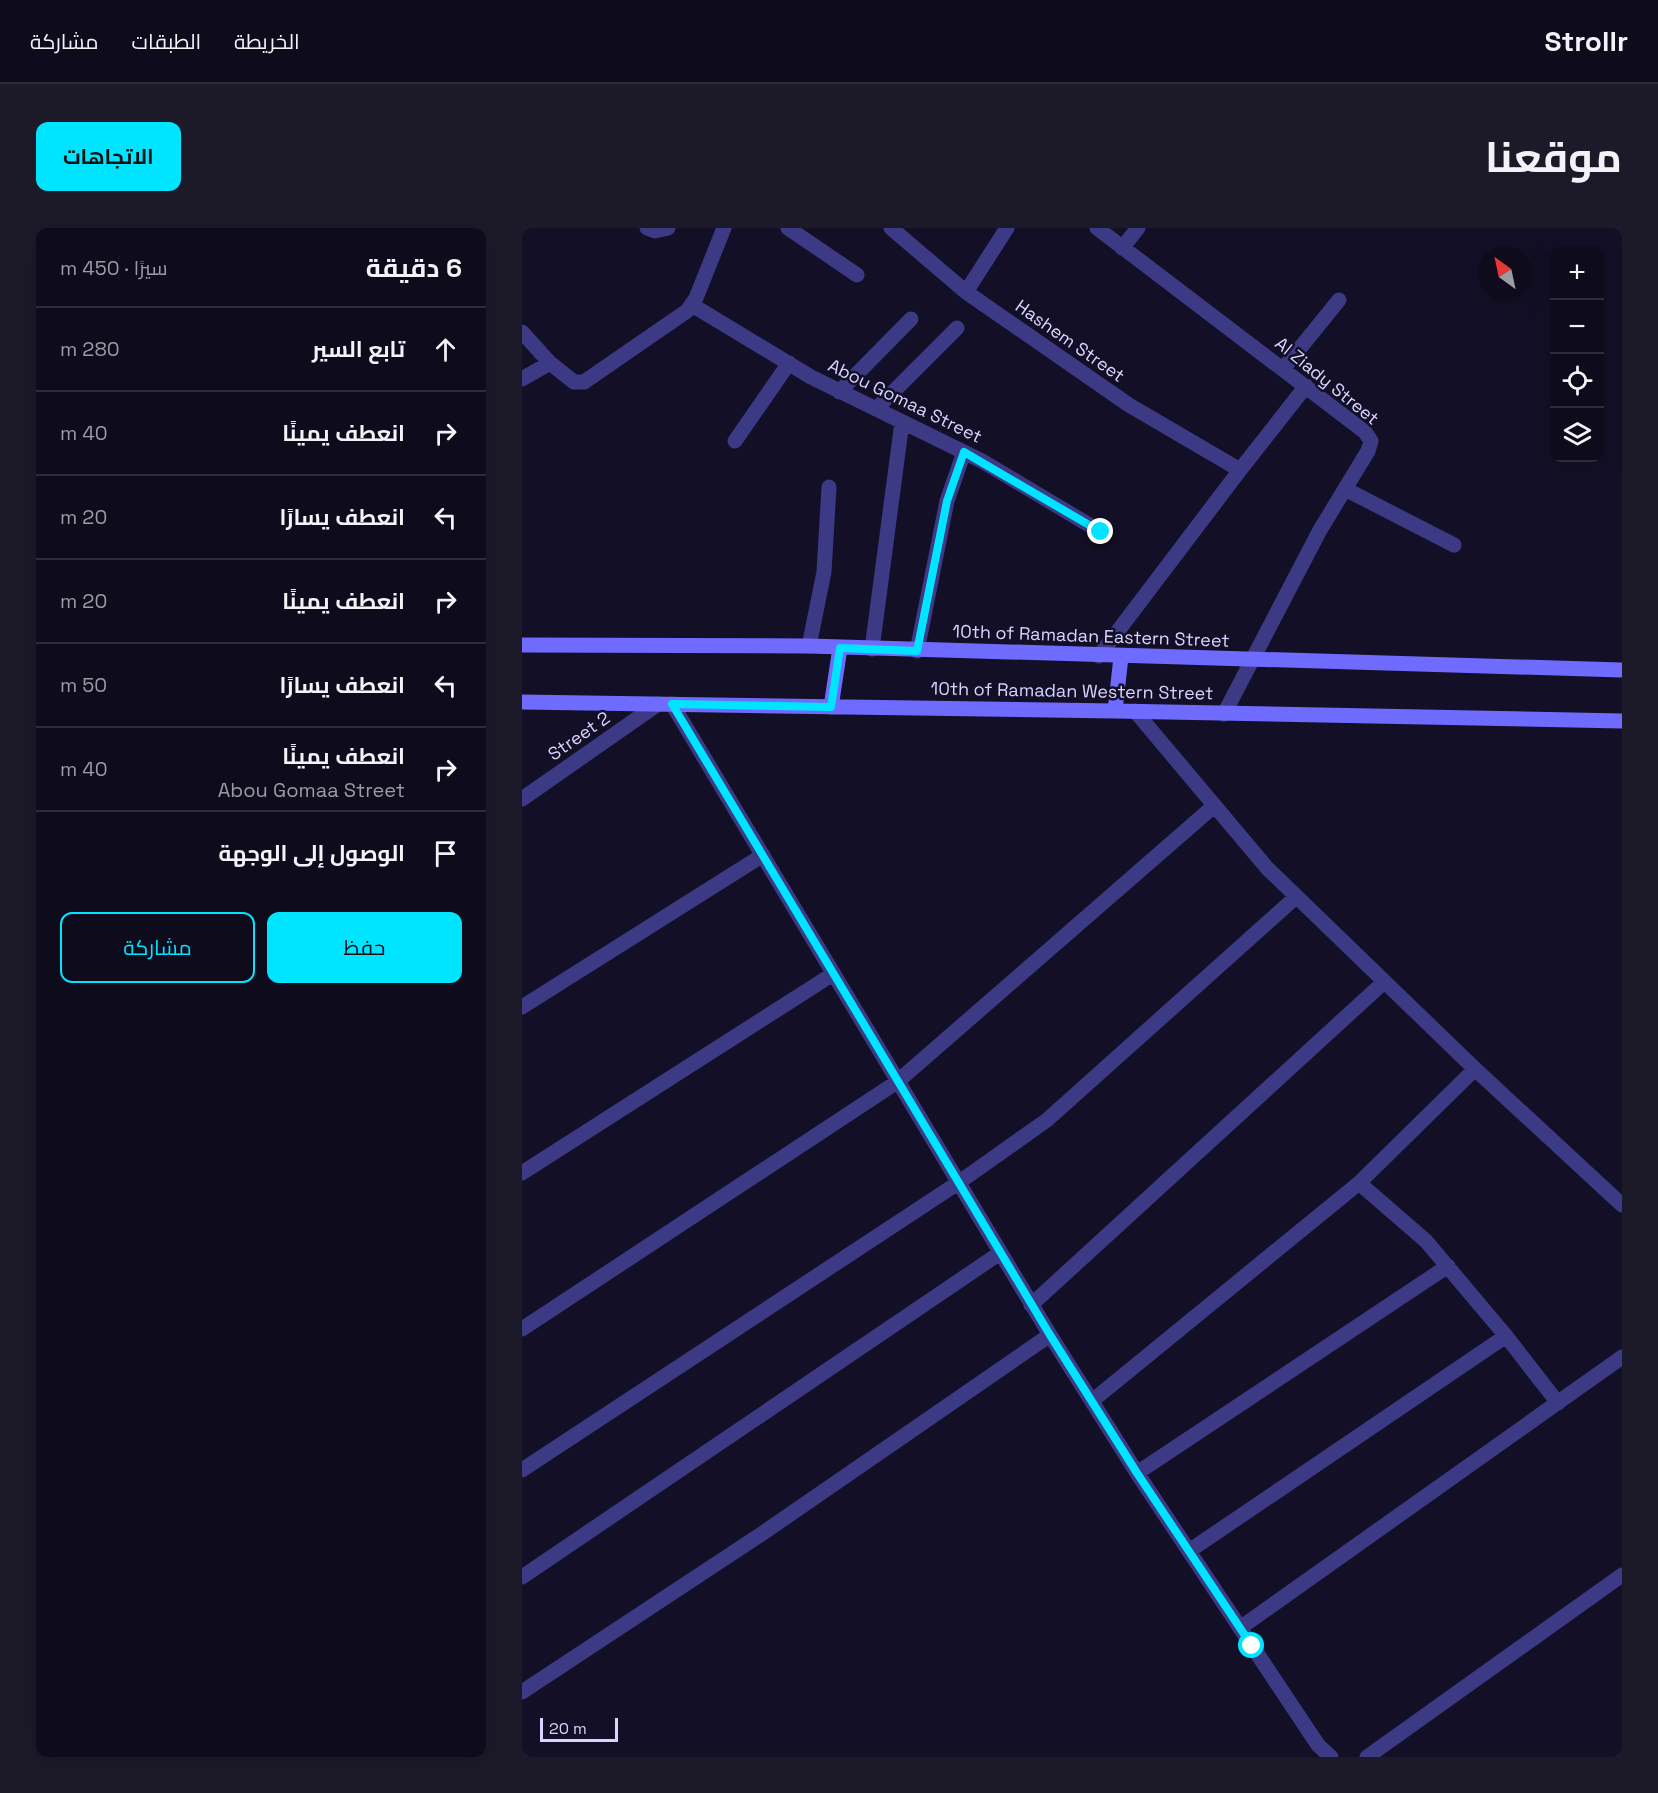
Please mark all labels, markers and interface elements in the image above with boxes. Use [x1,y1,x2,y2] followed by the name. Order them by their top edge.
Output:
[1545,23,1628,59] text: Strollr
[30,28,99,55] text: مشاركة
[132,28,201,55] text: الطبقات
[234,28,300,55] text: الخريطة
[36,122,181,191] button: الاتجاهات
[1485,131,1622,184] text: موقعنا
[1478,246,1532,300] north arrow
[1550,246,1604,462] map controls
[1550,246,1604,300] button: +
[366,251,462,285] text: 6 دقيقة
[60,255,167,281] text: سيرًا · 450 m
[1011,294,1129,387] street label: Hashem Street
[1550,300,1604,354] button: −
[1271,332,1384,430] street label: Al Ziady Street
[429,333,462,366] icon: ahead
[312,335,405,363] text: تابع السير
[60,336,120,362] text: 280 m
[824,353,986,448] street label: Abou Gomaa Street
[1550,354,1604,408] button: locate
[1550,408,1604,462] button: layers
[429,417,462,450] icon: right
[282,419,405,447] text: انعطف يمينًا
[60,420,108,446] text: 40 m
[429,501,462,534] icon: left
[279,503,405,531] text: انعطف يسارًا
[60,504,107,530] text: 20 m
[1087,518,1113,544] route end
[429,585,462,618] icon: right
[282,587,405,615] text: انعطف يمينًا
[60,588,107,614] text: 20 m
[952,619,1230,652] street label: 10th of Ramadan Eastern Street
[429,669,462,702] icon: left
[279,671,405,699] text: انعطف يسارًا
[60,672,107,698] text: 50 m
[931,677,1214,704] street label: 10th of Ramadan Western Street
[543,706,614,765] street label: Street 2
[282,742,405,770] text: انعطف يمينًا
[429,753,462,786] icon: right
[60,756,108,782] text: 40 m
[218,777,405,803] text: Abou Gomaa Street
[429,837,462,870] icon: arrive
[219,839,405,867] text: الوصول إلى الوجهة
[60,912,255,983] button: مشاركة
[267,912,462,983] button: حفظ
[1238,1632,1264,1658] route start
[540,1715,618,1742] scale bar
[549,1718,587,1739] text: 20 m

